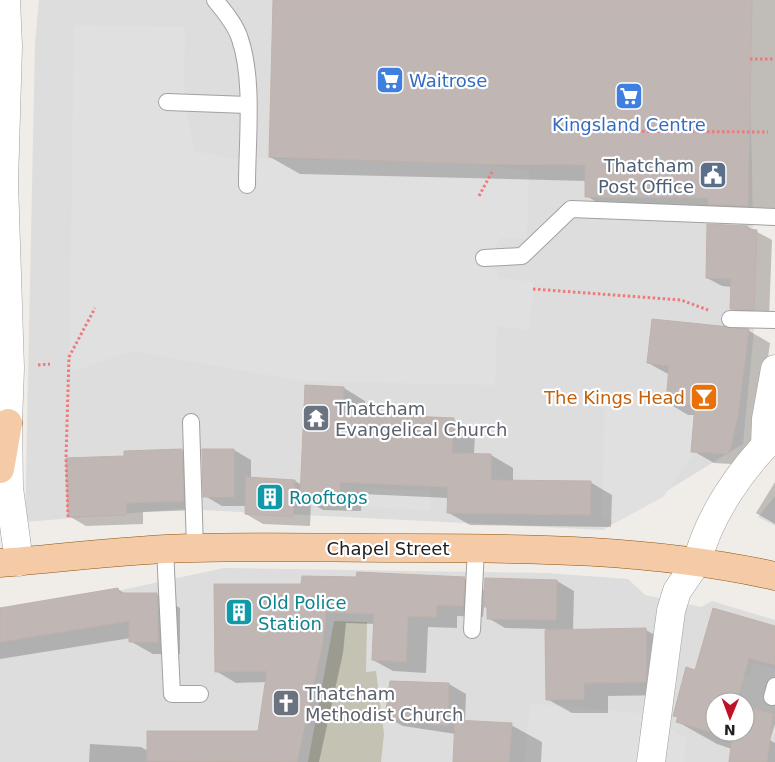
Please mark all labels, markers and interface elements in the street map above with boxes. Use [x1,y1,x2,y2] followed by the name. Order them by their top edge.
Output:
[375,65,405,95] supermarket icon: Waitrose
[409,70,487,91] place label: Waitrose
[614,81,644,111] supermarket icon: Kingsland Centre
[552,114,706,135] place label: Kingsland Centre
[598,155,694,197] place label: Thatcham Post Office
[698,160,728,190] public building icon: Thatcham Post Office
[689,382,719,412] bar icon: The Kings Head
[543,387,685,408] place label: The Kings Head
[334,398,507,440] place label: Thatcham Evangelical Church
[301,403,331,433] temple icon: Thatcham Evangelical Church
[255,482,285,512] building icon: Rooftops
[289,487,368,508] place label: Rooftops
[327,538,449,559] street label: Chapel Street
[258,592,347,634] place label: Old Police Station
[224,597,254,627] building icon: Old Police Station
[304,683,463,725] place label: Thatcham Methodist Church
[271,688,301,718] church icon: Thatcham Methodist Church
[705,692,755,742] north arrow
[724,722,736,738] text: N

